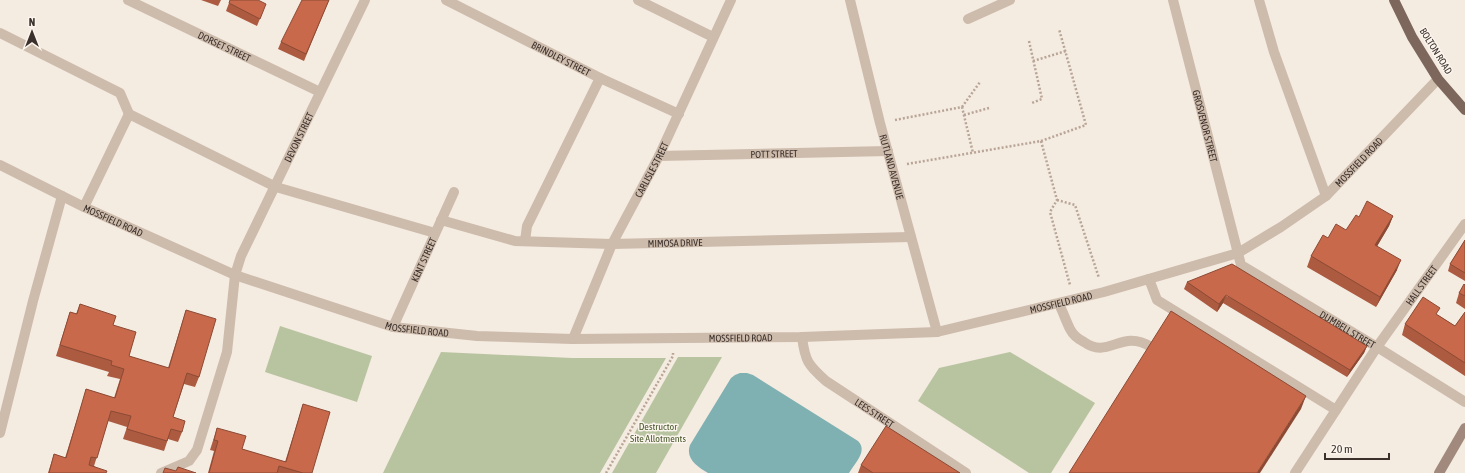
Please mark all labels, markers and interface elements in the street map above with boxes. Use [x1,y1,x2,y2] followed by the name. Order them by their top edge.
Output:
[12,12,52,52] north arrow
[29,16,35,28] text: N
[1418,26,1455,76] street label: BOLTON ROAD
[196,29,253,64] street label: DORSET STREET
[530,39,593,78] street label: BRINDLEY STREET
[1191,89,1220,164] street label: GROSVENOR STREET
[282,110,316,164] street label: DEVON STREET
[878,133,906,201] street label: RUTLAND AVENUE
[1333,135,1385,189] street label: MOSSFIELD ROAD
[632,139,671,199] street label: CARLISLE STREET
[750,147,798,160] street label: POTT STREET
[82,202,145,238] street label: MOSSFIELD ROAD
[409,235,438,283] street label: KENT STREET
[648,236,703,249] street label: MIMOSA DRIVE
[1403,263,1440,307] street label: HALL STREET
[1029,289,1094,315] street label: MOSSFIELD ROAD
[1318,308,1378,350] street label: DUMBELL STREET
[384,319,450,338] street label: MOSSFIELD ROAD
[709,332,773,343] street label: MOSSFIELD ROAD
[853,396,897,430] street label: LEES STREET
[630,421,686,444] park label: Destructor Site Allotments
[1325,435,1389,461] scale bar
[1331,442,1353,456] text: 20 m

